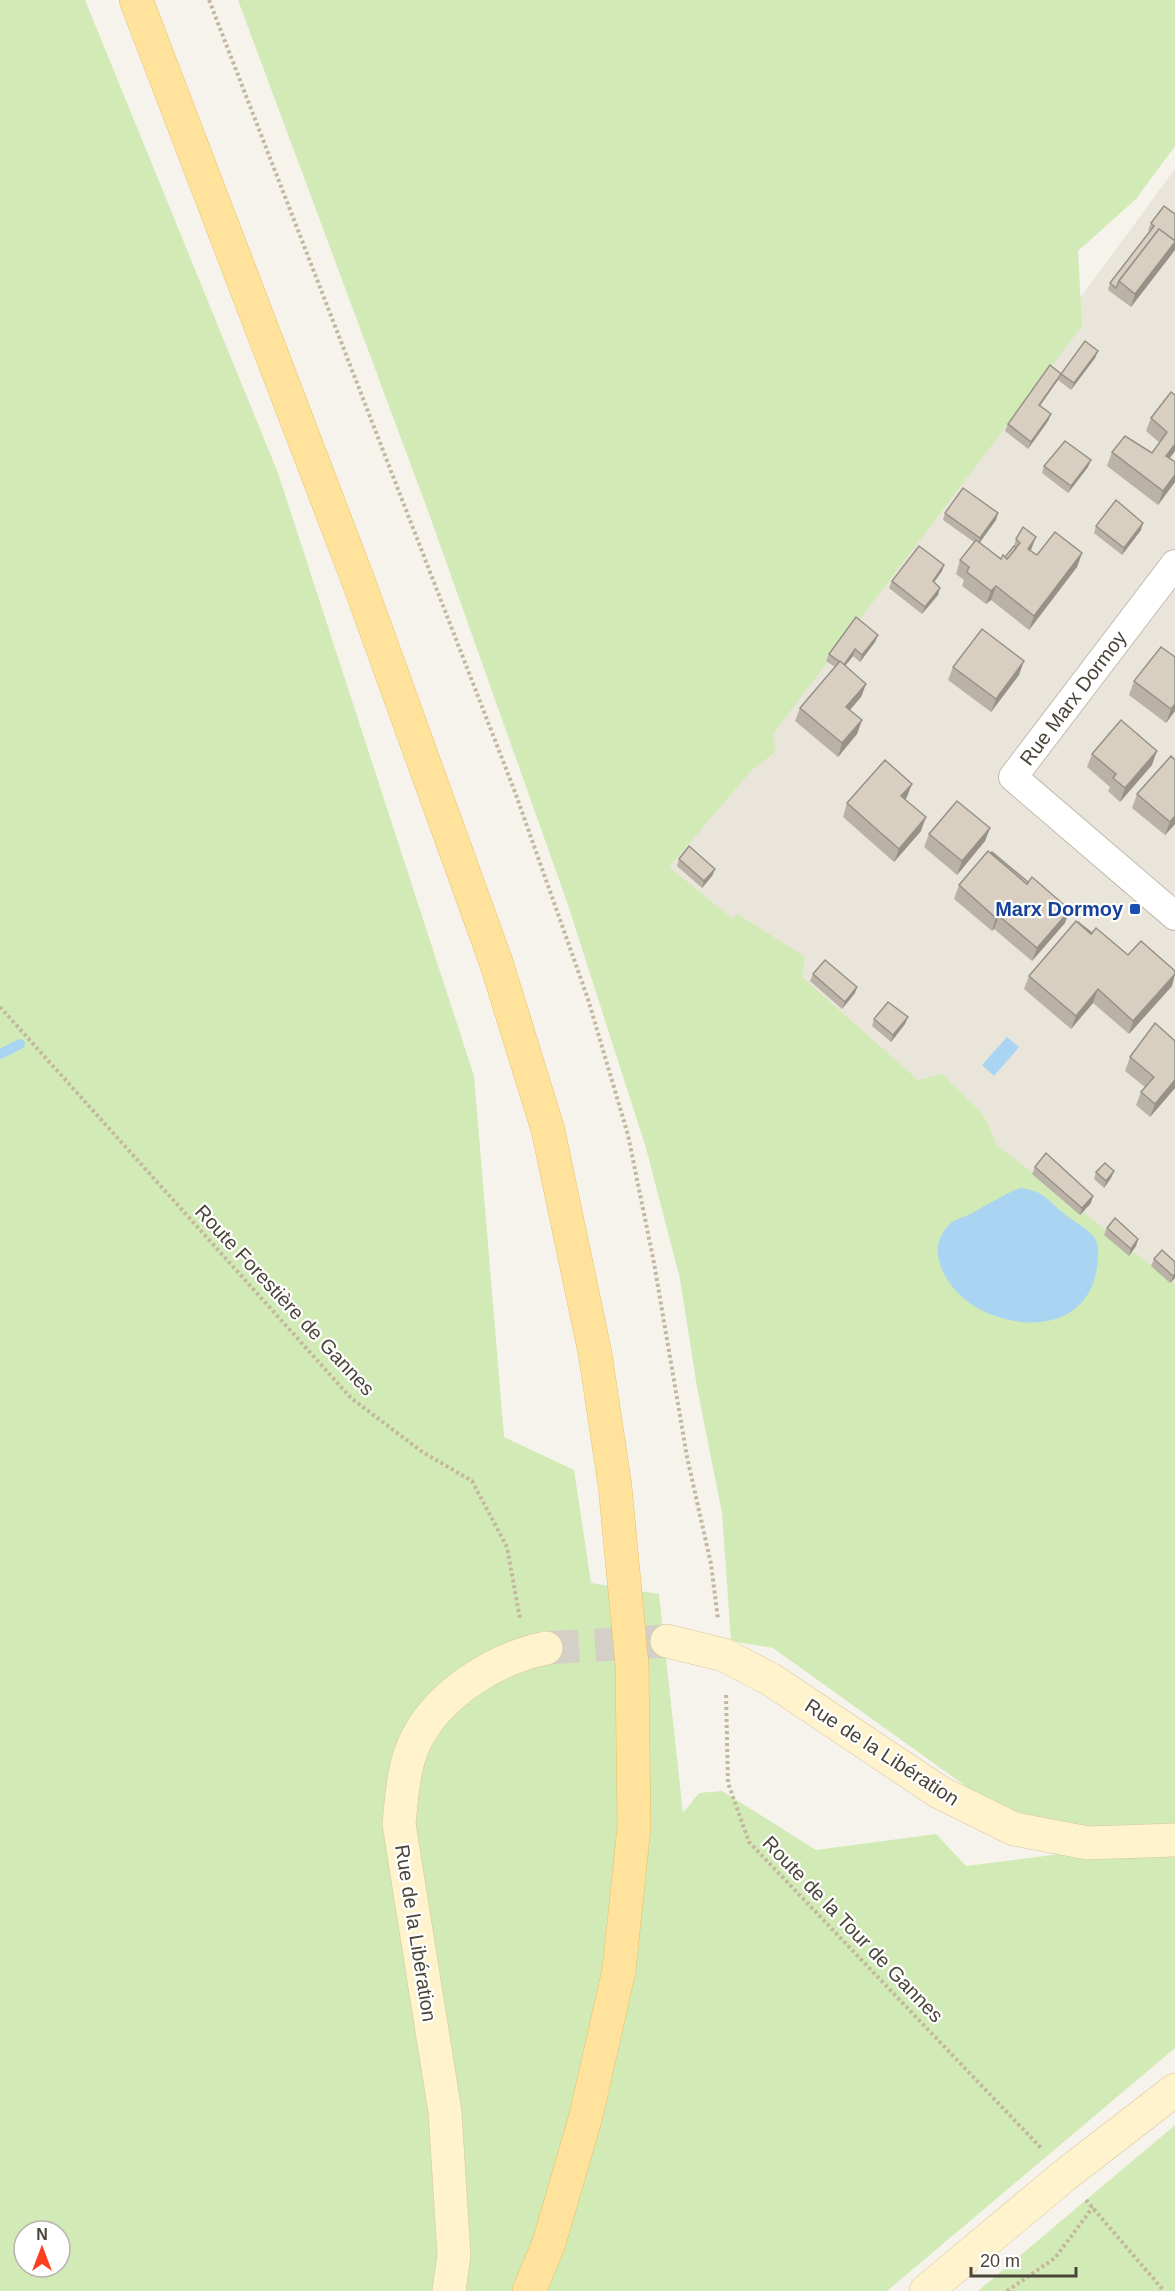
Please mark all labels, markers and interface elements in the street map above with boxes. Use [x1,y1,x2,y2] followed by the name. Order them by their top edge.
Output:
[1015,627,1131,769] street label: Rue Marx Dormoy
[995,898,1124,920] place label: Marx Dormoy
[1128,902,1142,916] marker: Marx Dormoy
[191,1200,379,1400] street label: Route Forestière de Gannes
[801,1694,963,1810] street label: Rue de la Libération
[758,1832,948,2026] street label: Route de la Tour de Gannes
[391,1843,441,2023] street label: Rue de la Libération
[12,2219,72,2279] north arrow
[36,2226,48,2243] text: N
[971,2240,1076,2278] scale bar
[980,2251,1020,2271] text: 20 m

